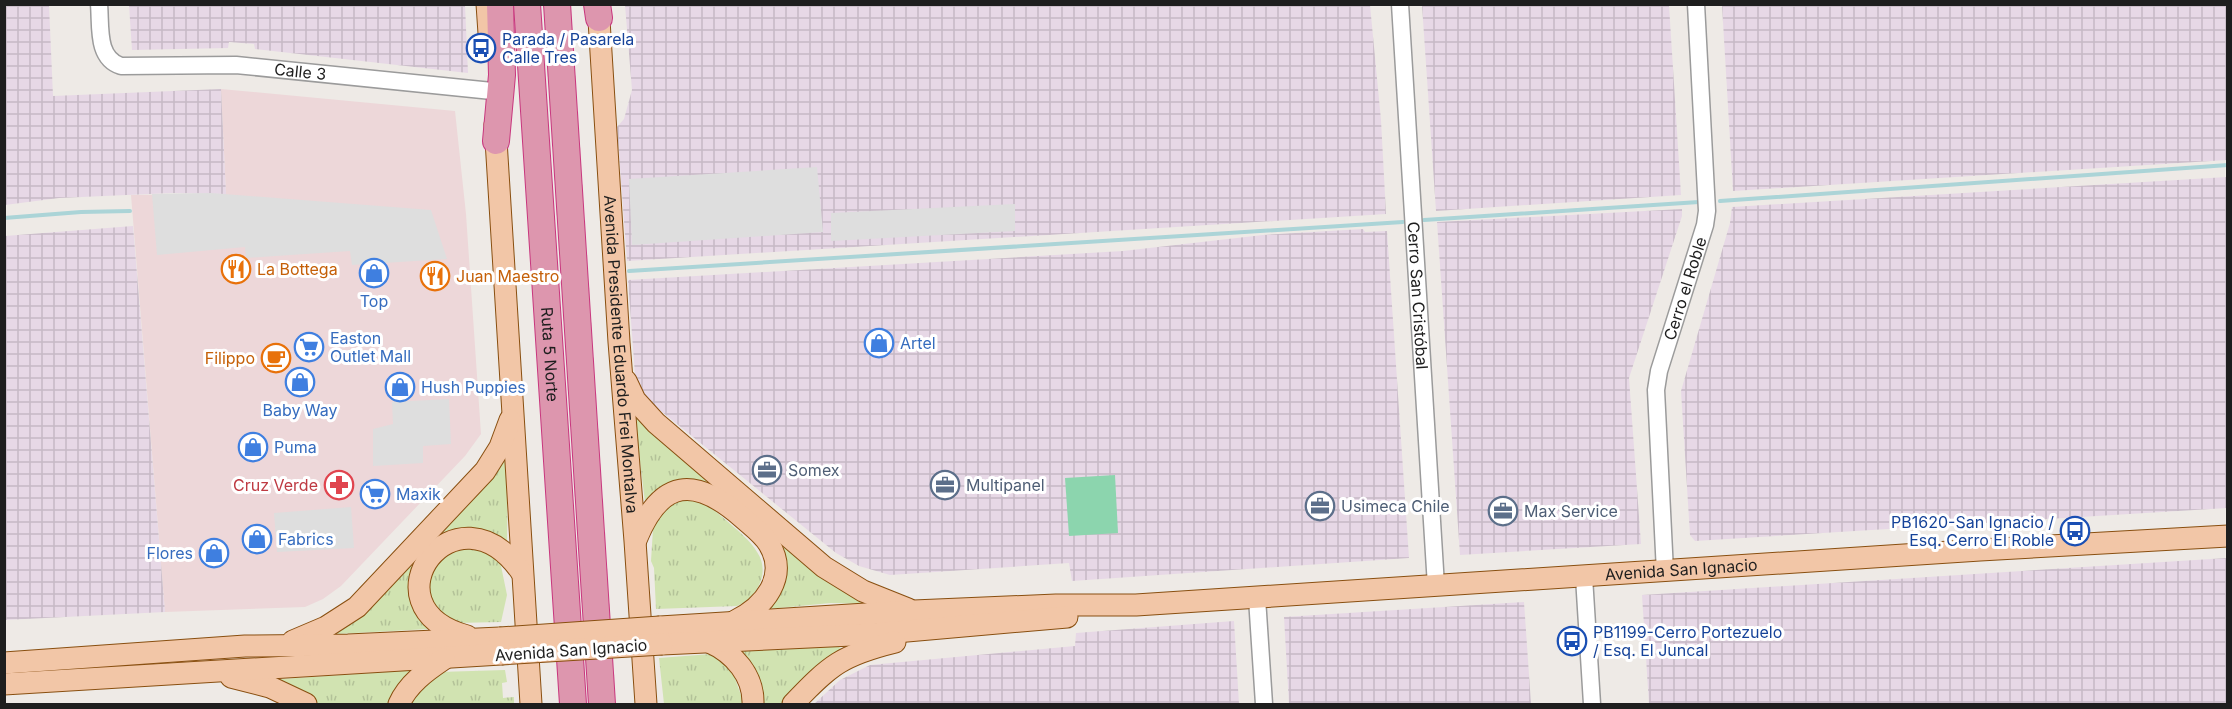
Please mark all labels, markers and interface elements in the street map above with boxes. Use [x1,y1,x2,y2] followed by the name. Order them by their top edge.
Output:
[502,29,634,67] place label: Parada / Pasarela Calle Tres
[465,32,497,64] bus stop icon: Parada / Pasarela Calle Tres
[273,59,327,84] street label: Calle 3
[600,194,643,514] street label: Avenida Presidente Eduardo Frei Montalva
[1403,221,1433,370] street label: Cerro San Cristóbal
[1659,234,1711,343] street label: Cerro el Roble
[220,253,252,285] restaurant icon: La Bottega
[358,257,390,289] shop icon: Top
[257,259,338,279] place label: La Bottega
[419,260,451,292] restaurant icon: Juan Maestro
[456,266,559,286] place label: Juan Maestro
[360,291,388,311] place label: Top
[537,306,563,402] street label: Ruta 5 Norte
[863,327,895,359] shop icon: Artel
[330,328,411,366] place label: Easton Outlet Mall
[293,331,325,363] supermarket icon: Easton Outlet Mall
[900,333,936,353] place label: Artel
[260,342,292,374] cafe icon: Filippo
[205,348,255,368] place label: Filippo
[284,366,316,398] shop icon: Baby Way
[384,371,416,403] shop icon: Hush Puppies
[421,377,526,397] place label: Hush Puppies
[262,400,338,420] place label: Baby Way
[237,431,269,463] shop icon: Puma
[274,437,317,457] place label: Puma
[751,454,783,486] office icon: Somex
[788,460,840,480] place label: Somex
[323,469,355,501] pharmacy icon: Cruz Verde
[929,469,961,501] office icon: Multipanel
[233,475,318,495] place label: Cruz Verde
[966,475,1045,495] place label: Multipanel
[359,478,391,510] supermarket icon: Maxik
[396,484,441,504] place label: Maxik
[1304,490,1336,522] office icon: Usimeca Chile
[1487,495,1519,527] office icon: Max Service
[1341,496,1450,516] place label: Usimeca Chile
[1524,501,1618,521] place label: Max Service
[1891,512,2054,550] place label: PB1620-San Ignacio / Esq. Cerro El Roble
[2059,515,2091,547] bus stop icon: PB1620-San Ignacio / Esq. Cerro El Roble
[241,523,273,555] shop icon: Fabrics
[278,529,334,549] place label: Fabrics
[198,537,230,569] shop icon: Flores
[147,543,193,563] place label: Flores
[1604,555,1758,584] street label: Avenida San Ignacio
[1593,622,1782,660] place label: PB1199-Cerro Portezuelo / Esq. El Juncal
[1556,625,1588,657] bus stop icon: PB1199-Cerro Portezuelo / Esq. El Juncal
[494,635,648,665] street label: Avenida San Ignacio

